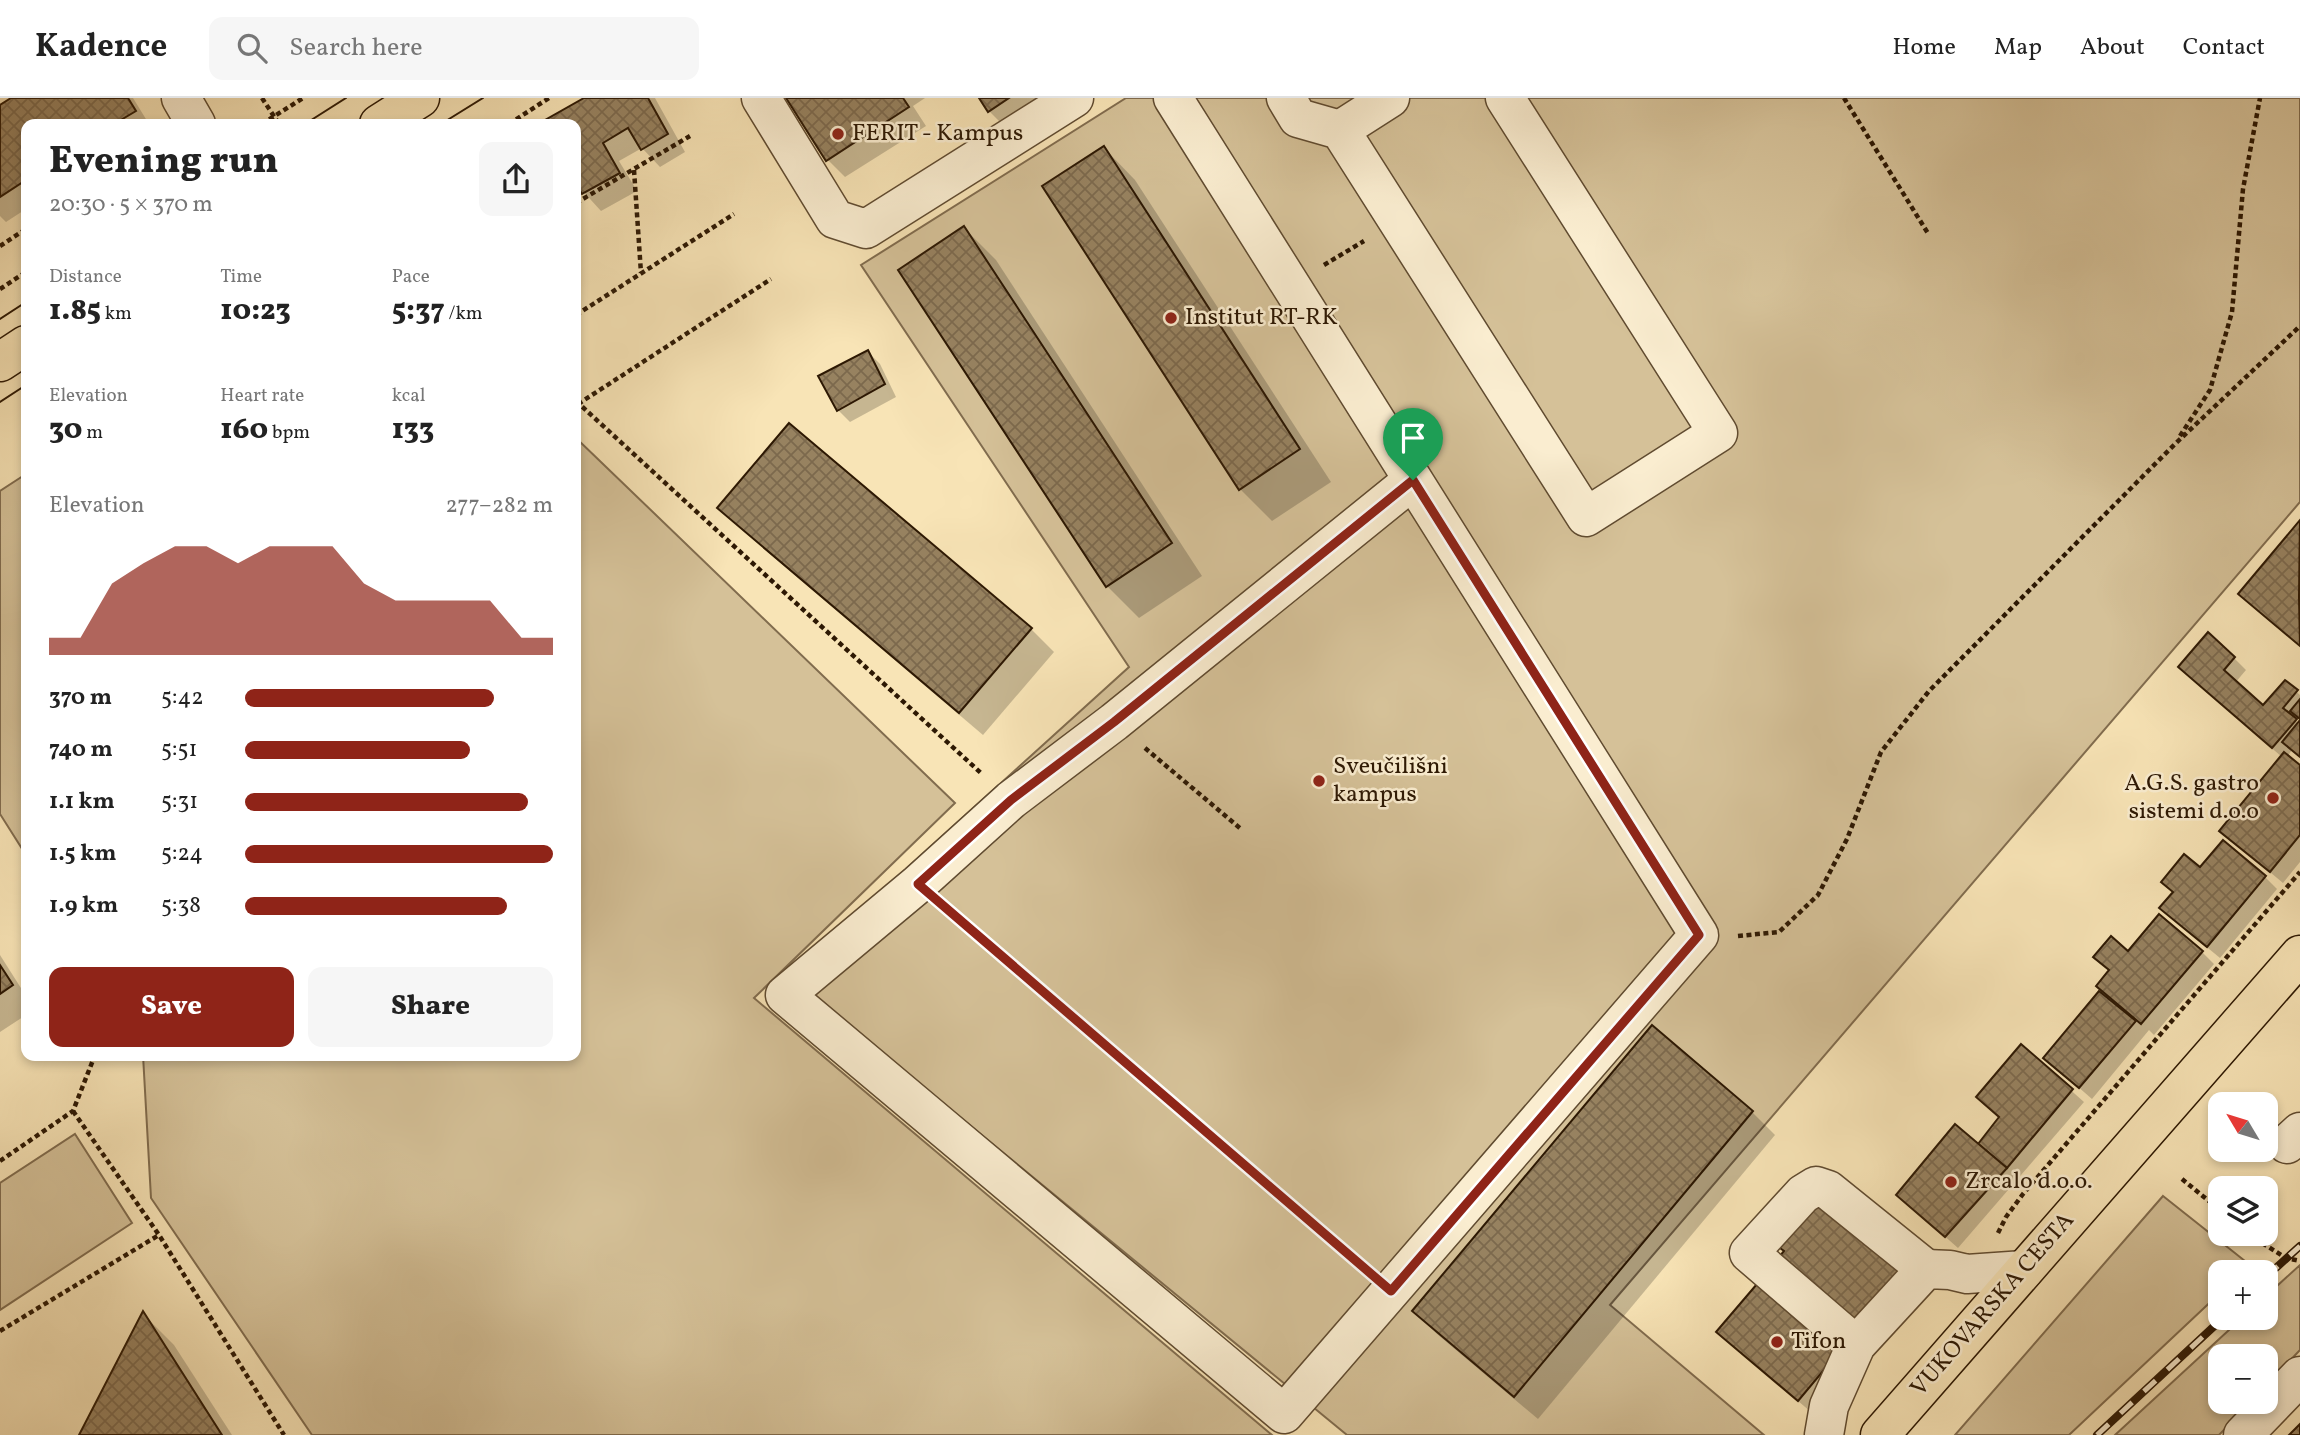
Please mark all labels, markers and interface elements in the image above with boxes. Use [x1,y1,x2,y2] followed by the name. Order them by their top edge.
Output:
[209,17,699,80] search box
[35,25,167,71] text: Kadence
[233,29,271,67] icon: search
[289,30,423,66] text: Search here
[1892,31,1956,65] text: Home
[1994,31,2042,65] text: Map
[2080,31,2145,65] text: About
[2183,31,2265,65] text: Contact
[852,117,1023,151] place label: FERIT - Kampus
[830,126,846,142] marker: FERIT - Kampus
[49,136,279,189] text: Evening run
[479,142,553,216] button: share
[49,189,213,221] text: 20:30 · 5 × 370 m
[49,264,122,290] text: Distance
[220,264,262,290] text: Time
[392,264,430,290] text: Pace
[49,290,101,332] text: 1.85
[220,290,291,332] text: 10:23
[392,290,445,332] text: 5:37
[101,301,132,327] text: km
[445,301,483,327] text: /km
[1185,301,1338,335] place label: Institut RT-RK
[1163,310,1179,326] marker: Institut RT-RK
[49,383,128,409] text: Elevation
[220,383,304,409] text: Heart rate
[392,383,425,409] text: kcal
[1383,408,1443,480] pin
[49,409,83,451] text: 30
[220,409,268,451] text: 160
[392,409,434,451] text: 133
[1394,419,1432,457] icon: arrive
[83,420,103,446] text: m
[268,420,310,446] text: bpm
[49,490,145,522] text: Elevation
[445,490,553,522] text: 277–282 m
[49,682,112,714] text: 370 m
[161,682,204,714] text: 5:42
[49,734,113,766] text: 740 m
[161,734,197,766] text: 5:51
[1333,750,1448,812] place label: Sveučilišni kampus
[2124,767,2259,829] place label: A.G.S. gastro sistemi d.o.o
[1311,773,1327,789] marker: Sveučilišni kampus
[49,786,115,818] text: 1.1 km
[161,786,198,818] text: 5:31
[2265,790,2281,806] marker: A.G.S. gastro sistemi d.o.o
[49,838,116,870] text: 1.5 km
[161,838,203,870] text: 5:24
[49,890,118,922] text: 1.9 km
[161,890,201,922] text: 5:38
[49,967,294,1047] button: Save
[308,967,553,1047] button: Share
[2208,1092,2278,1162] north arrow
[2208,1092,2278,1414] map controls
[1965,1165,2093,1199] place label: Zrcalo d.o.o.
[1943,1174,1959,1190] marker: Zrcalo d.o.o.
[2208,1176,2278,1246] button: layers
[1903,1205,2083,1405] street label: VUKOVARSKA CESTA
[2208,1260,2278,1330] button: +
[1791,1325,1846,1359] place label: Tifon
[1769,1334,1785,1350] marker: Tifon
[2208,1344,2278,1414] button: −

